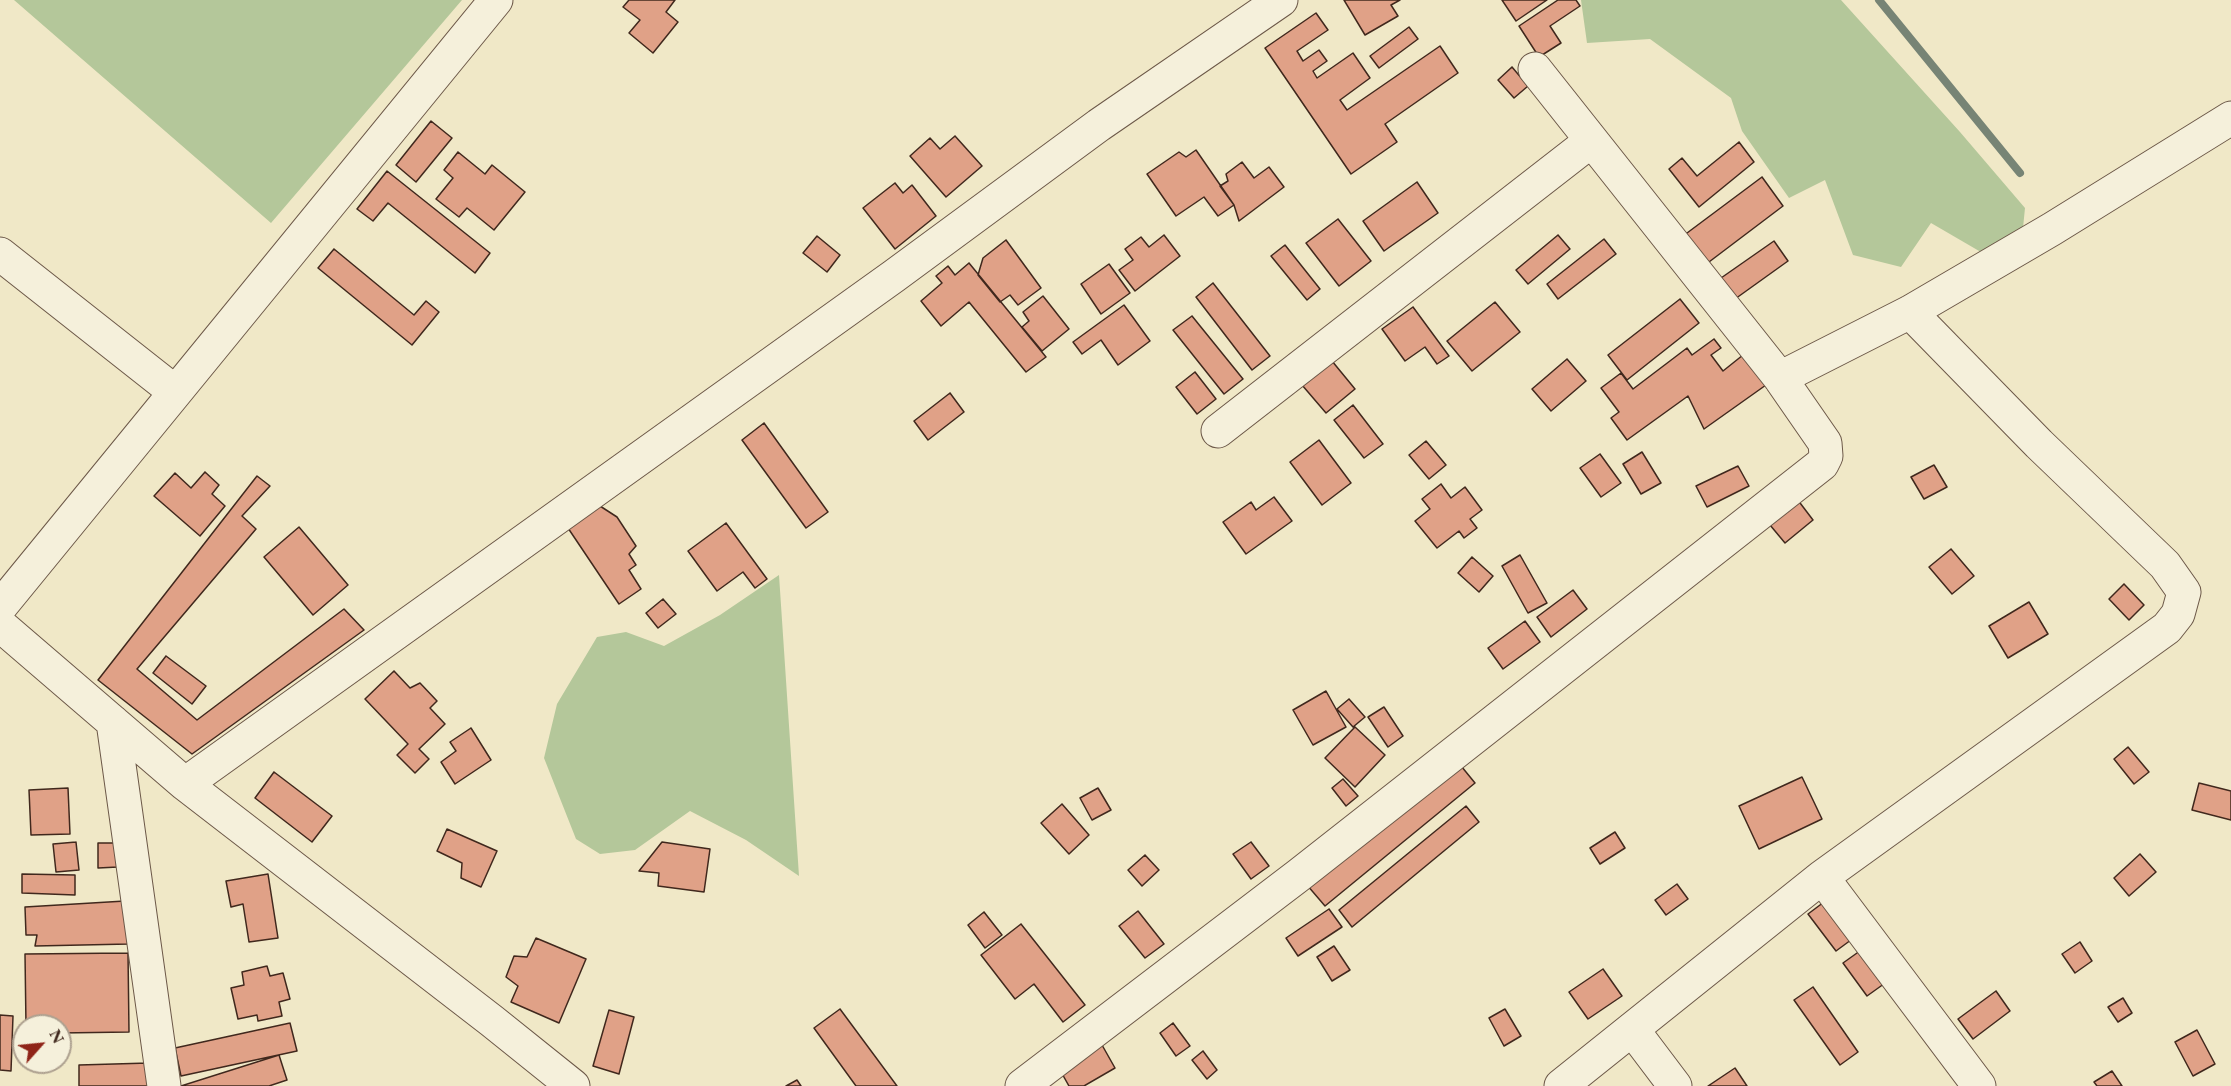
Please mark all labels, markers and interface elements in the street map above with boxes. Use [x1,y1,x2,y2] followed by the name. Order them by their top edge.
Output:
[12,1014,72,1074] north arrow
[44,1026,69,1047] text: N

